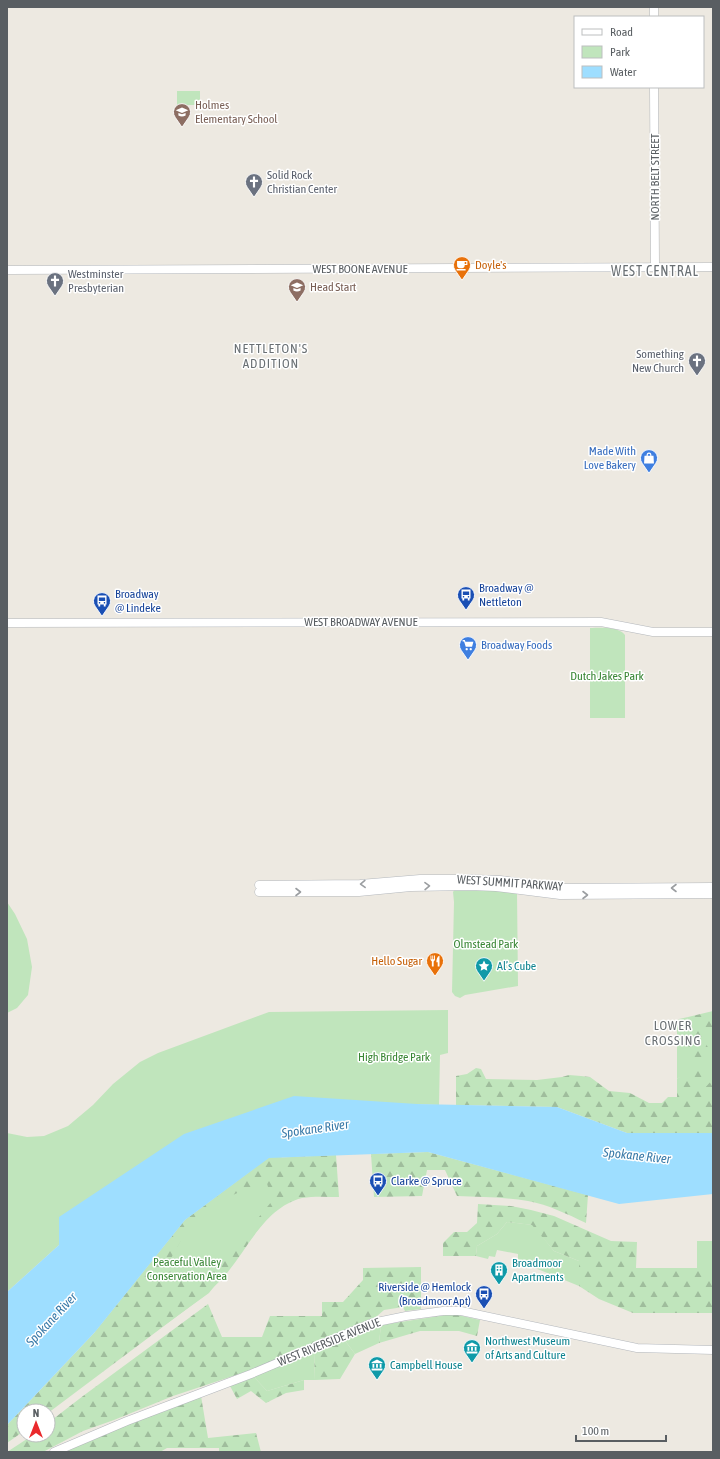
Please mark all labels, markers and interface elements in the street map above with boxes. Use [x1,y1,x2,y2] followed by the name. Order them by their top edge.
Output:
[574,16,704,88] legend
[610,25,633,39] text: Road
[610,45,631,59] text: Park
[610,65,637,79] text: Water
[195,98,278,126] place label: Holmes Elementary School
[172,102,192,127] school or university icon: Holmes Elementary School
[648,133,662,221] street label: NORTH BELT STREET
[267,168,337,196] place label: Solid Rock Christian Center
[244,172,264,197] church icon: Solid Rock Christian Center
[452,255,472,280] cafe icon: Doyle's
[475,258,507,272] place label: Doyle's
[312,262,408,276] street label: WEST BOONE AVENUE
[611,263,699,279] district label: WEST CENTRAL
[68,267,124,295] place label: Westminster Presbyterian
[45,271,65,296] church icon: Westminster Presbyterian
[287,277,307,302] school or university icon: Head Start
[310,280,357,294] place label: Head Start
[234,341,308,371] district label: NETTLETON'S ADDITION
[632,347,685,375] place label: Something New Church
[687,351,707,376] church icon: Something New Church
[584,444,636,472] place label: Made With Love Bakery
[639,448,659,473] shop icon: Made With Love Bakery
[479,581,534,609] place label: Broadway @ Nettleton
[456,585,476,610] bus stop icon: Broadway @ Nettleton
[115,587,161,615] place label: Broadway @ Lindeke
[92,591,112,616] bus stop icon: Broadway @ Lindeke
[304,615,418,629] street label: WEST BROADWAY AVENUE
[458,635,478,660] supermarket icon: Broadway Foods
[481,638,552,652] place label: Broadway Foods
[570,669,645,683] park label: Dutch Jakes Park
[457,872,564,894] street label: WEST SUMMIT PARKWAY
[360,880,366,888] one-way arrow
[424,882,430,890] one-way arrow
[671,884,677,892] one-way arrow
[295,888,301,896] one-way arrow
[582,891,588,899] one-way arrow
[454,937,519,951] park label: Olmstead Park
[425,951,445,976] restaurant icon: Hello Sugar
[371,954,422,968] place label: Hello Sugar
[474,956,494,981] place icon: Al’s Cube
[497,959,536,973] place label: Al’s Cube
[645,1018,701,1048] district label: LOWER CROSSING
[358,1050,431,1064] park label: High Bridge Park
[280,1116,351,1141] water label: Spokane River
[602,1144,673,1167] water label: Spokane River
[368,1171,388,1196] bus stop icon: Clarke @ Spruce
[391,1174,462,1188] place label: Clarke @ Spruce
[147,1255,227,1283] park label: Peaceful Valley Conservation Area
[512,1256,564,1284] place label: Broadmoor Apartments
[489,1260,509,1285] building icon: Broadmoor Apartments
[378,1280,472,1308] place label: Riverside @ Hemlock (Broadmoor Apt)
[474,1284,494,1309] bus stop icon: Riverside @ Hemlock (Broadmoor Apt)
[22,1289,81,1350] water label: Spokane River
[276,1315,382,1369] street label: WEST RIVERSIDE AVENUE
[485,1334,570,1362] place label: Northwest Museum of Arts and Culture
[462,1338,482,1363] museum icon: Northwest Museum of Arts and Culture
[367,1355,387,1380] museum icon: Campbell House
[390,1358,463,1372] place label: Campbell House
[16,1403,56,1443] north arrow
[33,1407,39,1419] text: N
[576,1417,666,1443] scale bar
[582,1424,609,1438] text: 100 m

